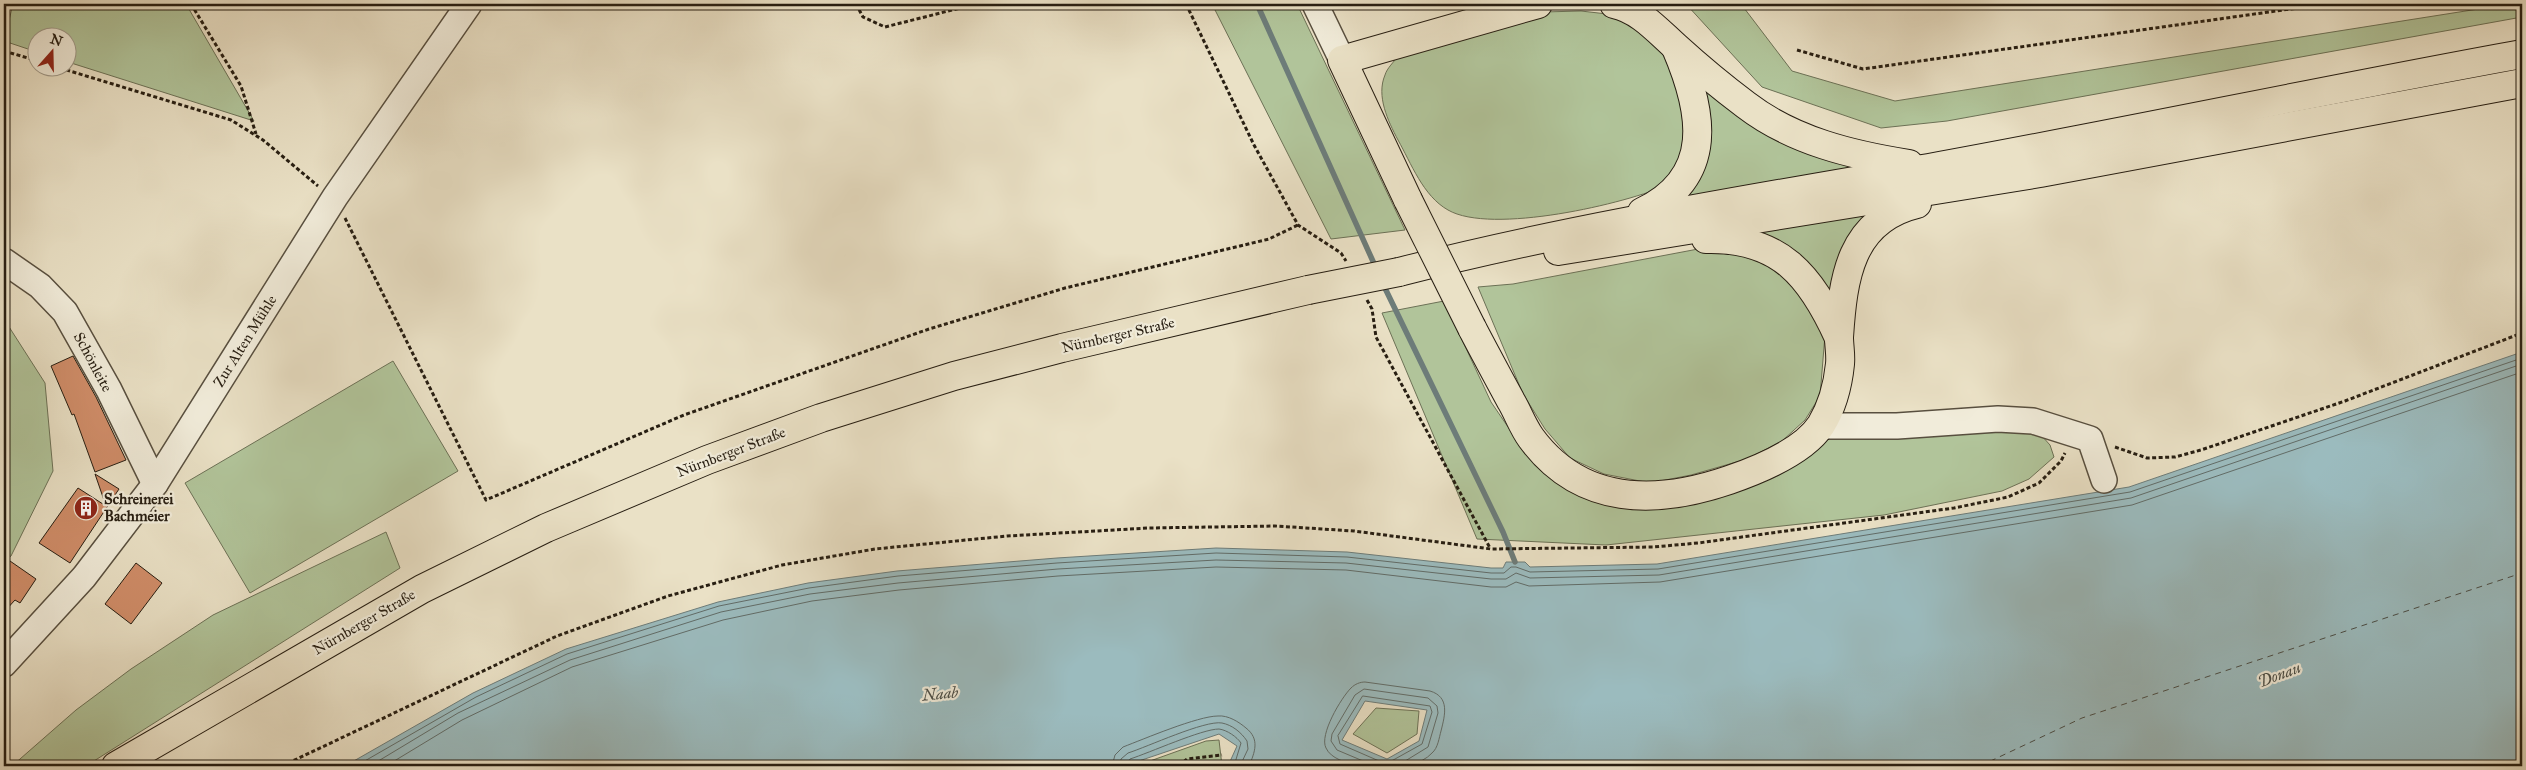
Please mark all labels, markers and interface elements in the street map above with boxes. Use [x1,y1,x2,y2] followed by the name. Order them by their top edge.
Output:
[28,28,78,78] north arrow
[48,30,65,50] text: N
[210,292,280,390] street label: Zur Alten Mühle
[1060,313,1176,357] street label: Nürnberger Straße
[70,329,116,395] street label: Schönleite
[674,423,788,481] street label: Nürnberger Straße
[104,490,174,525] place label: Schreinerei Bachmeier
[73,495,99,521] building icon: Schreinerei Bachmeier
[310,585,418,659] street label: Nürnberger Straße
[2255,658,2303,691] water label: Donau
[920,682,959,705] water label: Naab

